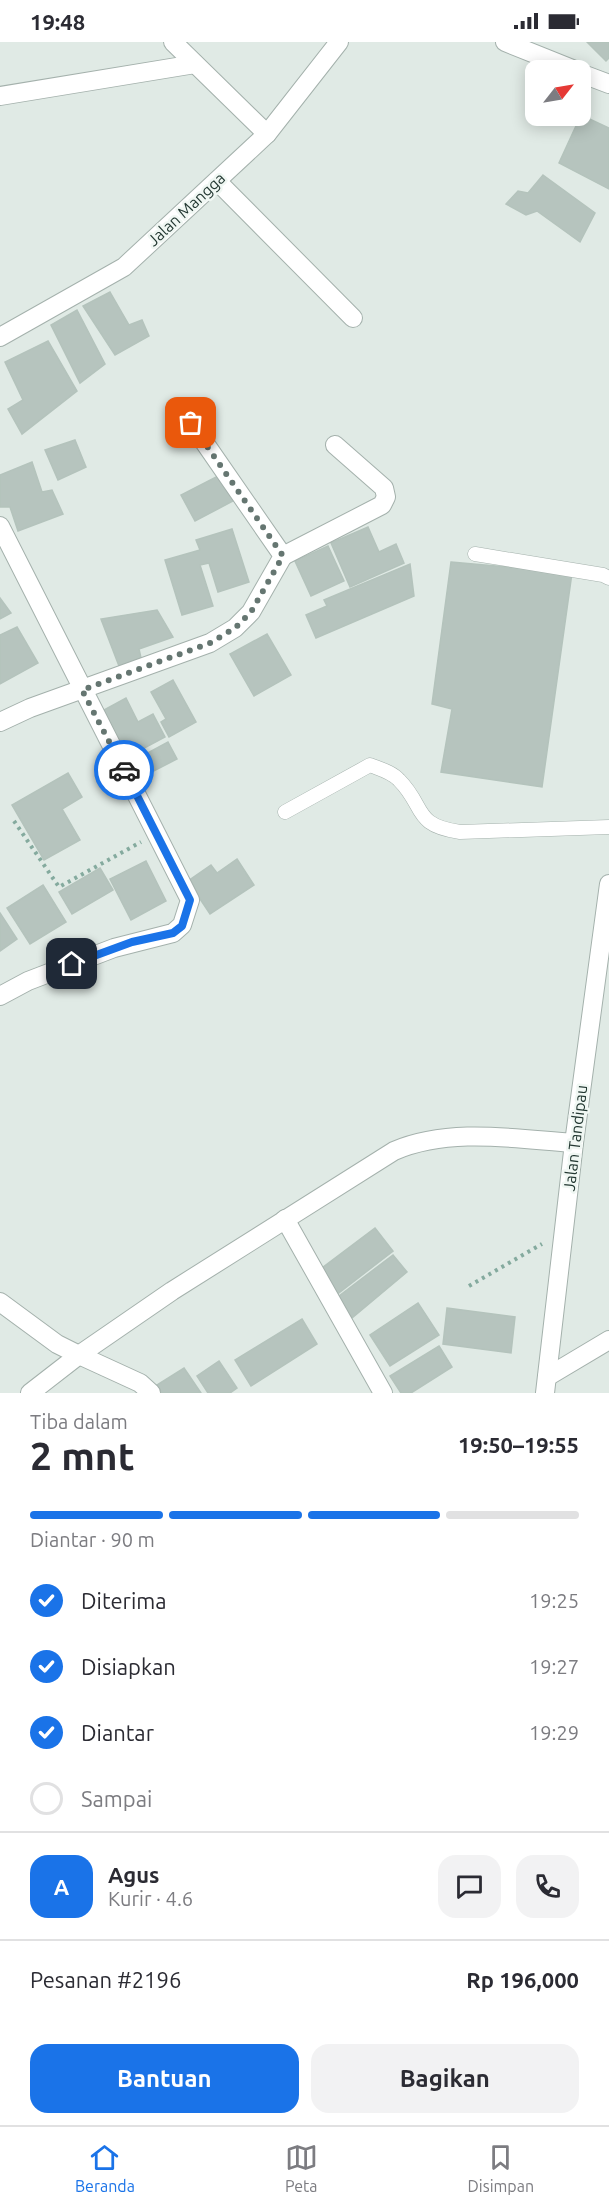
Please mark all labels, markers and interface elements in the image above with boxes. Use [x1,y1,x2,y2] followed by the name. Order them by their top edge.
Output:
[30,9,85,34] text: 19:48
[525,60,591,126] north arrow
[525,60,591,126] map controls
[144,169,228,249] street label: Jalan Mangga
[165,397,216,448] pin
[174,406,207,439] icon: bag
[94,740,154,800] courier
[108,754,141,787] icon: car
[46,938,97,989] pin
[55,947,88,980] icon: home
[560,1084,590,1192] street label: Jalan Tandipau
[30,1410,128,1433] text: Tiba dalam
[458,1432,579,1457] text: 19:50–19:55
[30,1434,134,1477] text: 2 mnt
[30,1528,155,1551] text: Diantar · 90 m
[30,1584,63,1617] icon: check
[81,1588,167,1613] text: Diterima
[529,1589,579,1612] text: 19:25
[30,1650,63,1683] icon: check
[81,1654,176,1679] text: Disiapkan
[529,1655,579,1678] text: 19:27
[30,1716,63,1749] icon: check
[81,1720,154,1745] text: Diantar
[529,1721,579,1744] text: 19:29
[81,1786,152,1811] text: Sampai
[438,1855,501,1918] button: chat
[516,1855,579,1918] button: phone
[108,1862,160,1887] text: Agus
[54,1874,69,1899] text: A
[108,1887,193,1910] text: Kurir · 4.6
[30,1967,181,1992] text: Pesanan #2196
[466,1967,579,1992] text: Rp 196,000
[30,2044,299,2113] button: Bantuan
[311,2044,579,2113] button: Bagikan
[75,2141,135,2195] tab: Beranda
[285,2141,318,2195] tab: Peta
[468,2141,534,2195] tab: Disimpan

